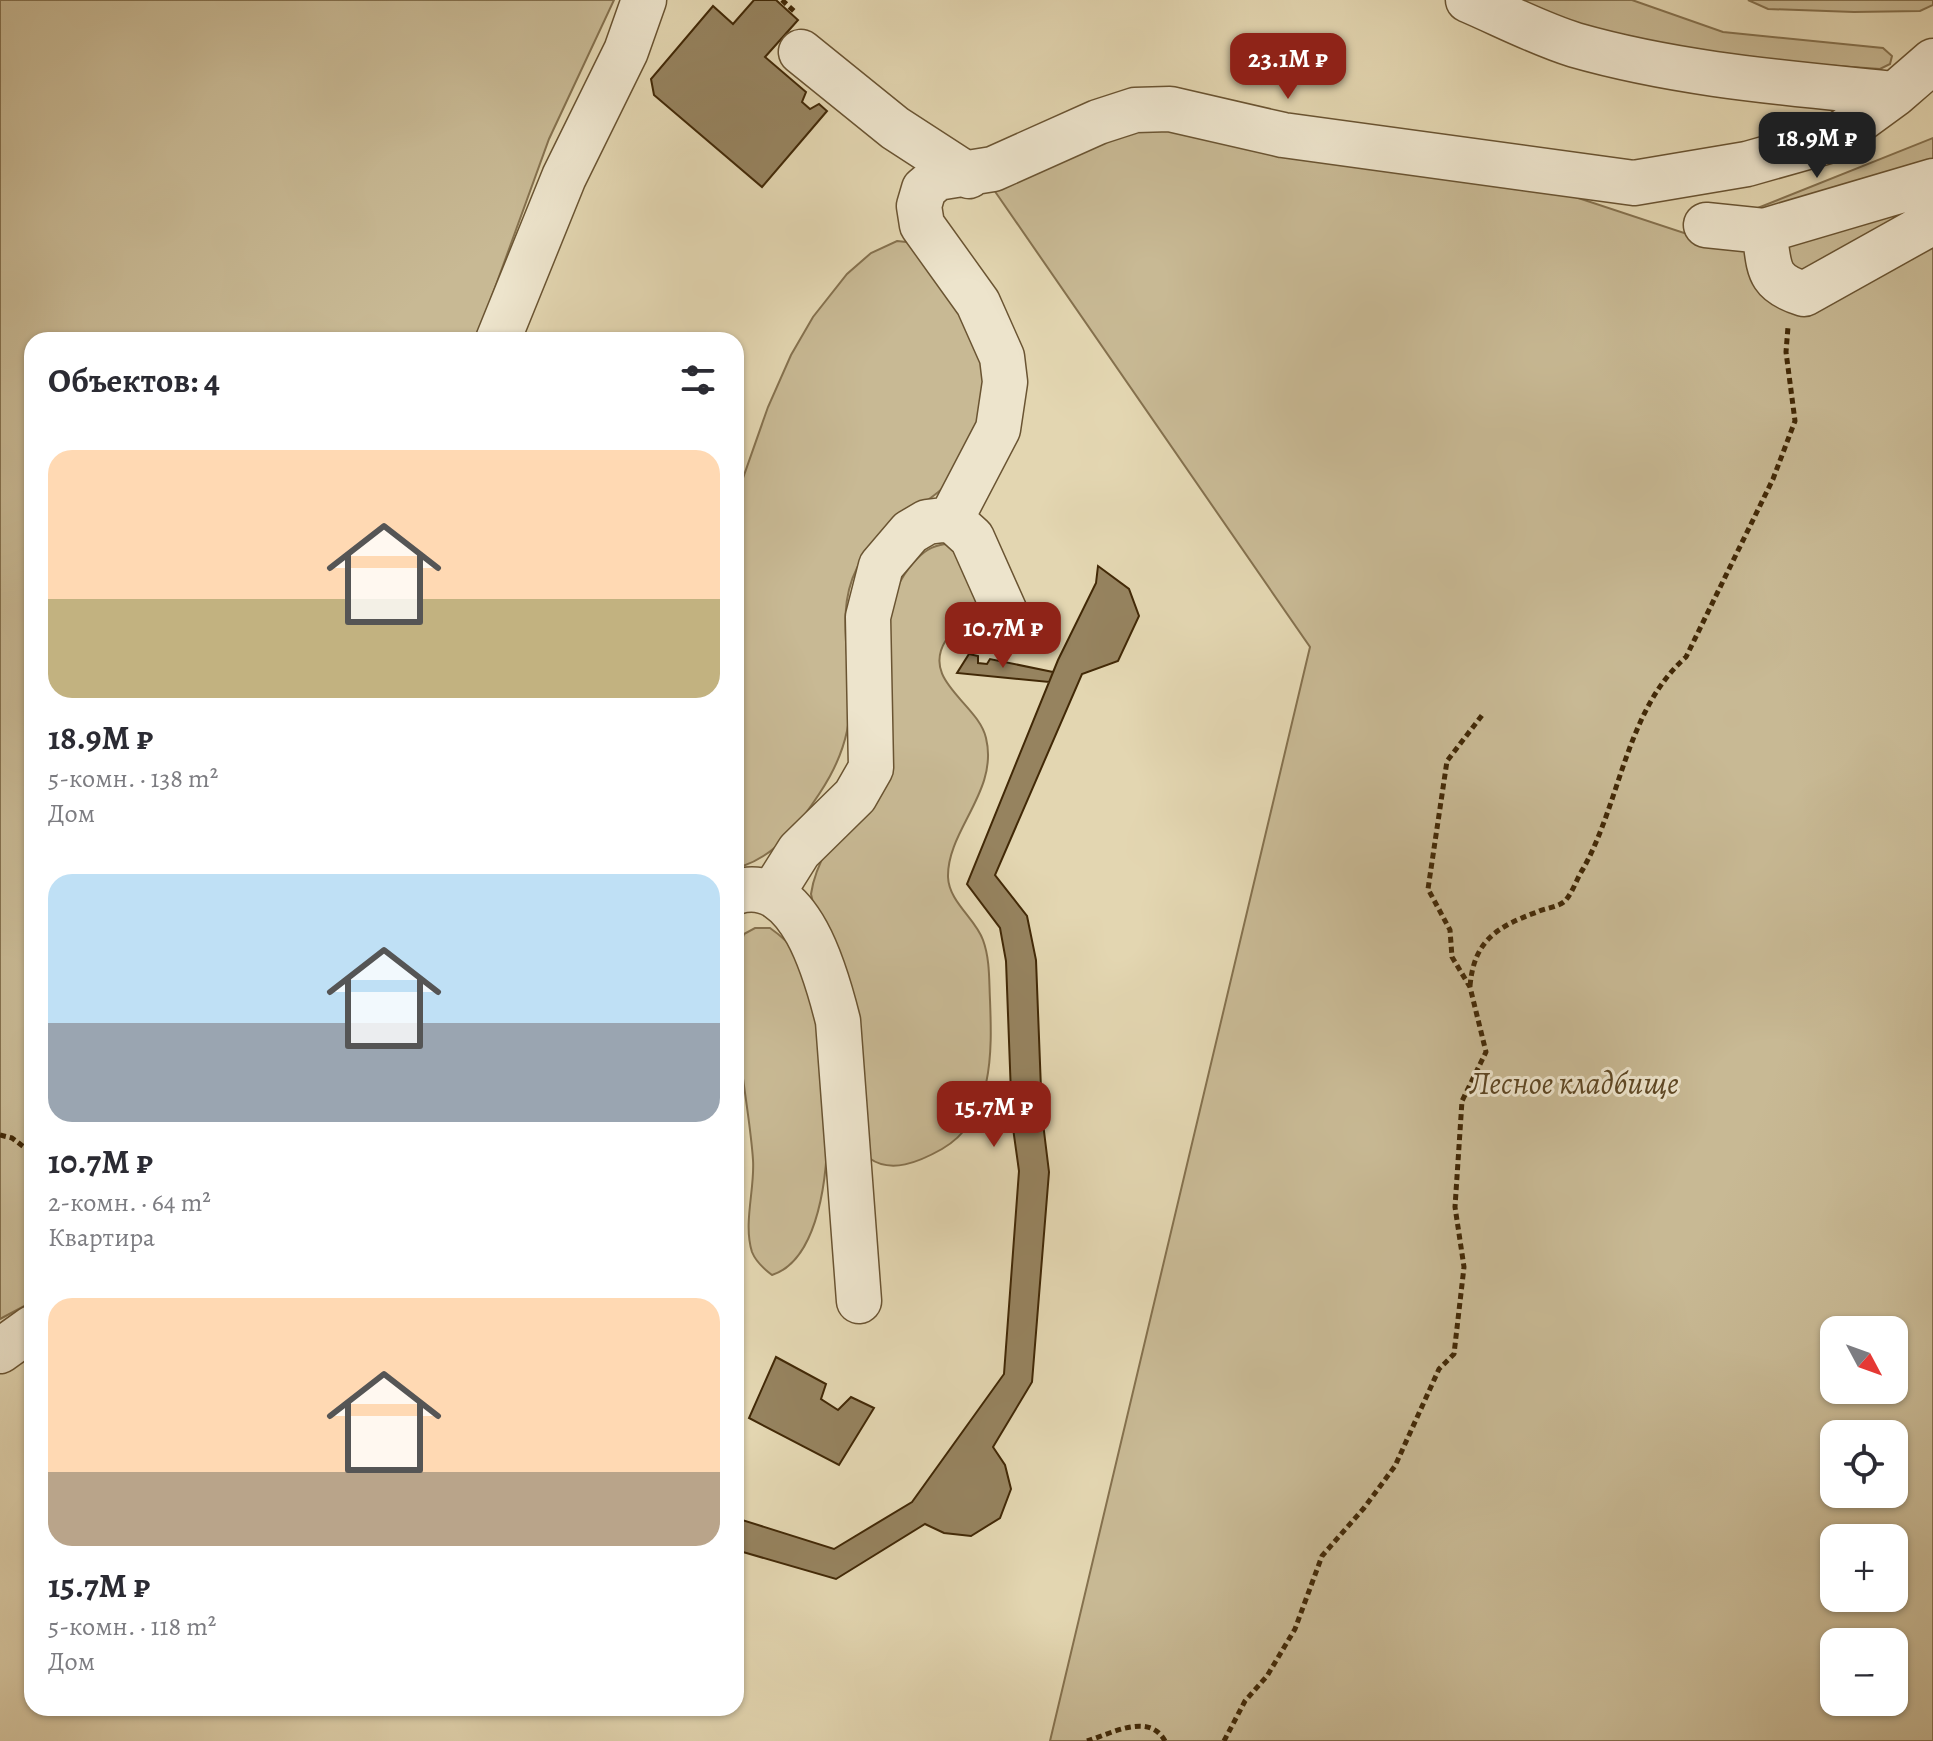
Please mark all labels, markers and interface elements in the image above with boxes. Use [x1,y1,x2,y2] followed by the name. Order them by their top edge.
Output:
[1214,33,1362,101] pin: 23.1M ₽
[1248,41,1328,76] text: 23.1M ₽
[1743,112,1891,180] pin: 18.9M ₽
[1777,120,1857,155] text: 18.9M ₽
[48,357,220,404] text: Объектов: 4
[676,358,720,402] icon: filters
[312,502,456,646] icon: home
[929,602,1077,670] pin: 10.7M ₽
[963,610,1043,645] text: 10.7M ₽
[48,714,153,761] text: 18.9M ₽
[48,761,218,796] text: 5-комн. · 138 m²
[48,796,95,831] text: Дом
[312,926,456,1070] icon: home
[1468,1061,1679,1105] park label: Лесное кладбище
[920,1081,1068,1149] pin: 15.7M ₽
[955,1089,1033,1124] text: 15.7M ₽
[48,1138,153,1185] text: 10.7M ₽
[48,1185,211,1220] text: 2-комн. · 64 m²
[48,1220,155,1255] text: Квартира
[1820,1316,1908,1404] north arrow
[1820,1316,1908,1716] map controls
[312,1350,456,1494] icon: home
[1820,1420,1908,1508] button: locate
[1820,1524,1908,1612] button: +
[48,1562,150,1609] text: 15.7M ₽
[48,1609,216,1644] text: 5-комн. · 118 m²
[1820,1628,1908,1716] button: −
[48,1644,95,1679] text: Дом

